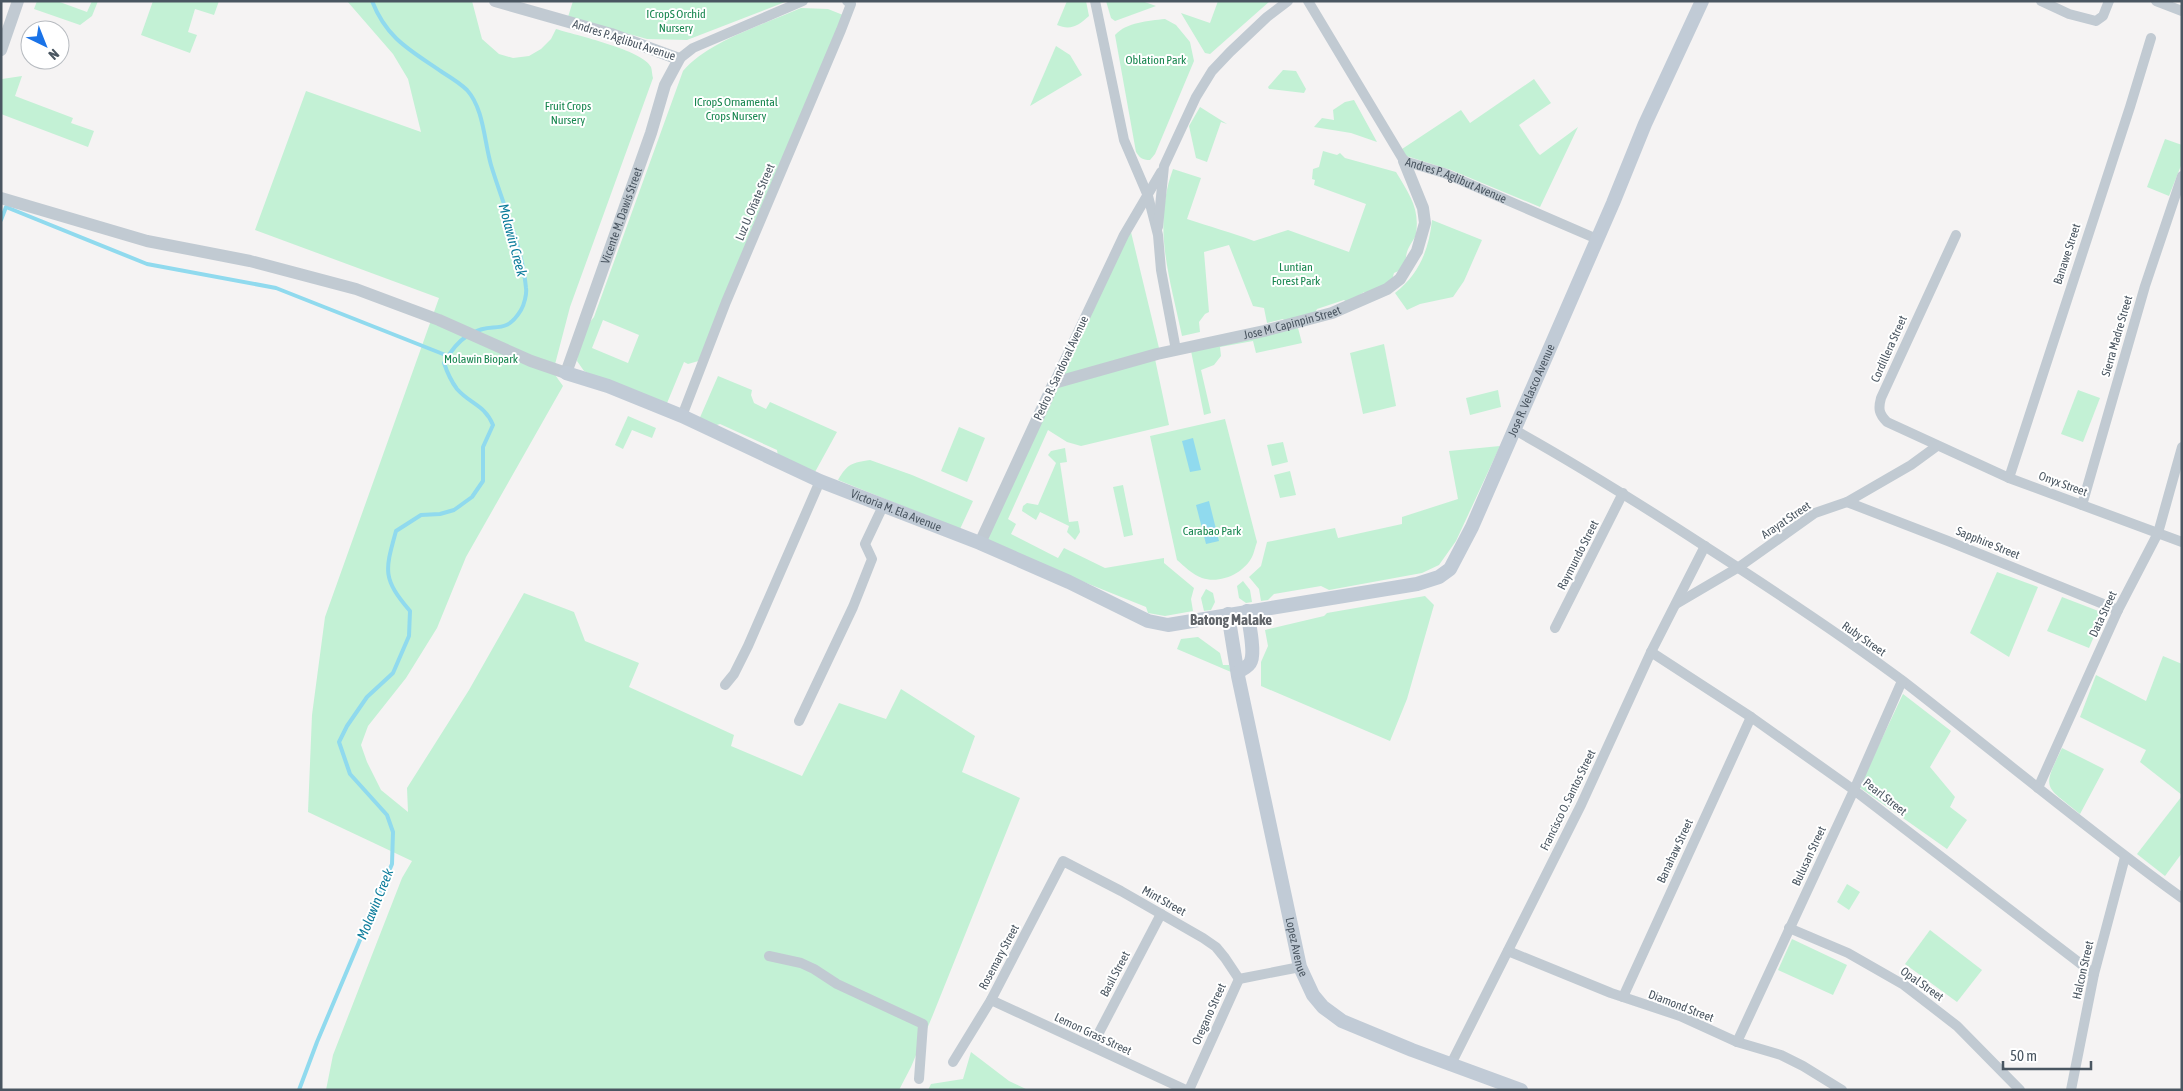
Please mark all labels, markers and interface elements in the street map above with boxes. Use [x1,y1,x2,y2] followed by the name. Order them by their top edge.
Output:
[646,7,706,35] park label: ICropS Orchid Nursery
[571,17,677,63] street label: Andres P. Aglibut Avenue
[20,20,70,70] north arrow
[45,46,62,63] text: N
[1126,53,1187,67] park label: Oblation Park
[694,95,779,123] park label: ICropS Ornamental Crops Nursery
[545,99,591,127] park label: Fruit Crops Nursery
[1404,155,1509,206] street label: Andres P. Aglibut Avenue
[732,161,778,243] street label: Luz U. Oñate Street
[598,165,645,266] street label: Vicente M. Dawis Street
[496,202,531,279] water label: Molawin Creek
[2051,221,2084,286] street label: Banawe Street
[1272,260,1321,288] park label: Luntian Forest Park
[2099,293,2135,378] street label: Sierra Madre Street
[1242,303,1344,342] street label: Jose M. Capinpin Street
[1868,313,1910,385] street label: Cordillera Street
[1031,314,1091,422] street label: Pedro R. Sandoval Avenue
[1505,342,1558,439] street label: Jose R. Velasco Avenue
[444,352,519,366] park label: Molawin Biopark
[2037,469,2090,499] street label: Onyx Street
[849,487,944,534] street label: Victoria M. Ela Avenue
[1759,498,1814,542] street label: Arayat Street
[1554,517,1602,592] street label: Raymundo Street
[1183,524,1242,538] park label: Carabao Park
[1954,524,2022,562] street label: Sapphire Street
[2086,588,2120,639] street label: Data Street
[1190,611,1272,628] district label: Batong Malake
[1839,619,1889,659] street label: Ruby Street
[1537,747,1599,853] street label: Francisco O. Santos Street
[1860,776,1910,819] street label: Pearl Street
[1654,816,1696,885] street label: Banahaw Street
[1789,824,1829,888] street label: Bulusan Street
[354,866,397,942] water label: Molawin Creek
[1140,883,1189,919] street label: Mint Street
[1283,916,1311,979] street label: Lopez Avenue
[976,921,1022,992] street label: Rosemary Street
[2069,939,2097,1001] street label: Halcon Street
[1097,948,1133,999] street label: Basil Street
[1898,964,1947,1004] street label: Opal Street
[1189,981,1229,1047] street label: Oregano Street
[1646,987,1716,1025] street label: Diamond Street
[1052,1010,1134,1058] street label: Lemon Grass Street
[2003,1038,2090,1070] scale bar
[2010,1047,2037,1064] text: 50 m

